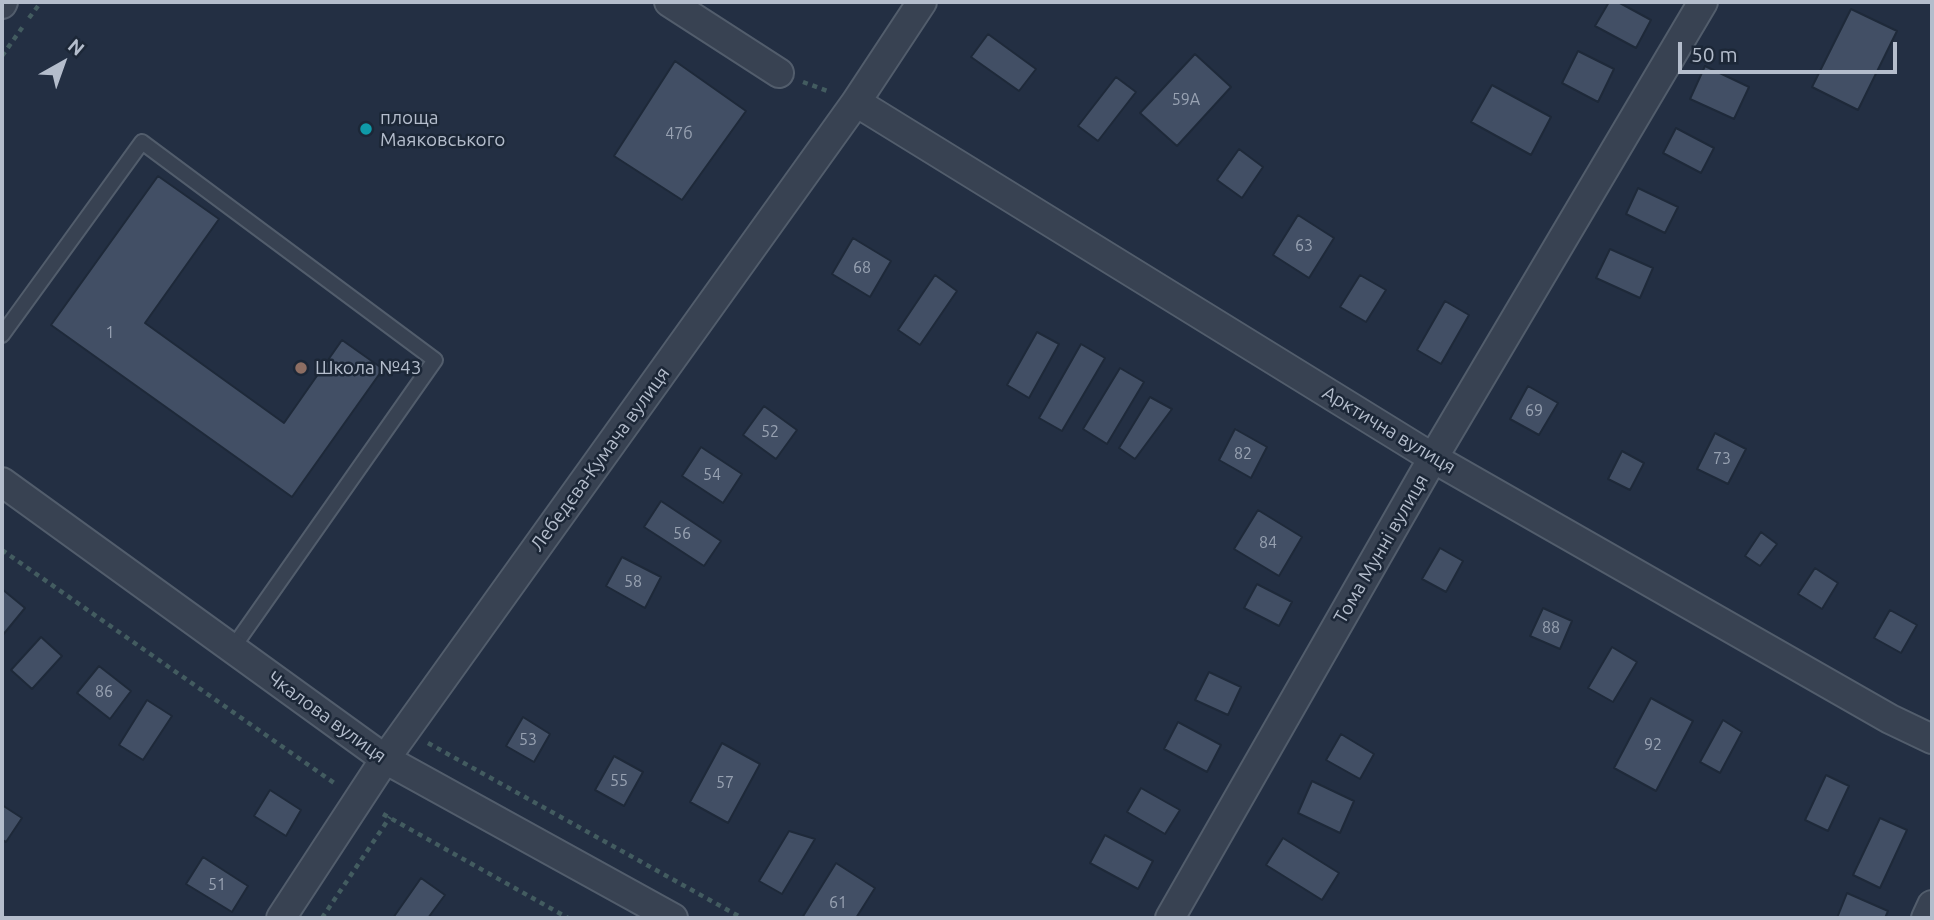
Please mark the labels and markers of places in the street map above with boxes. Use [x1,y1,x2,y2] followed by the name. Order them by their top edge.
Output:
[380,107,505,151] place label: площа Маяковського
[358,121,374,137] marker: площа Маяковського
[315,357,422,379] place label: Школа №43
[293,360,309,376] marker: Школа №43

